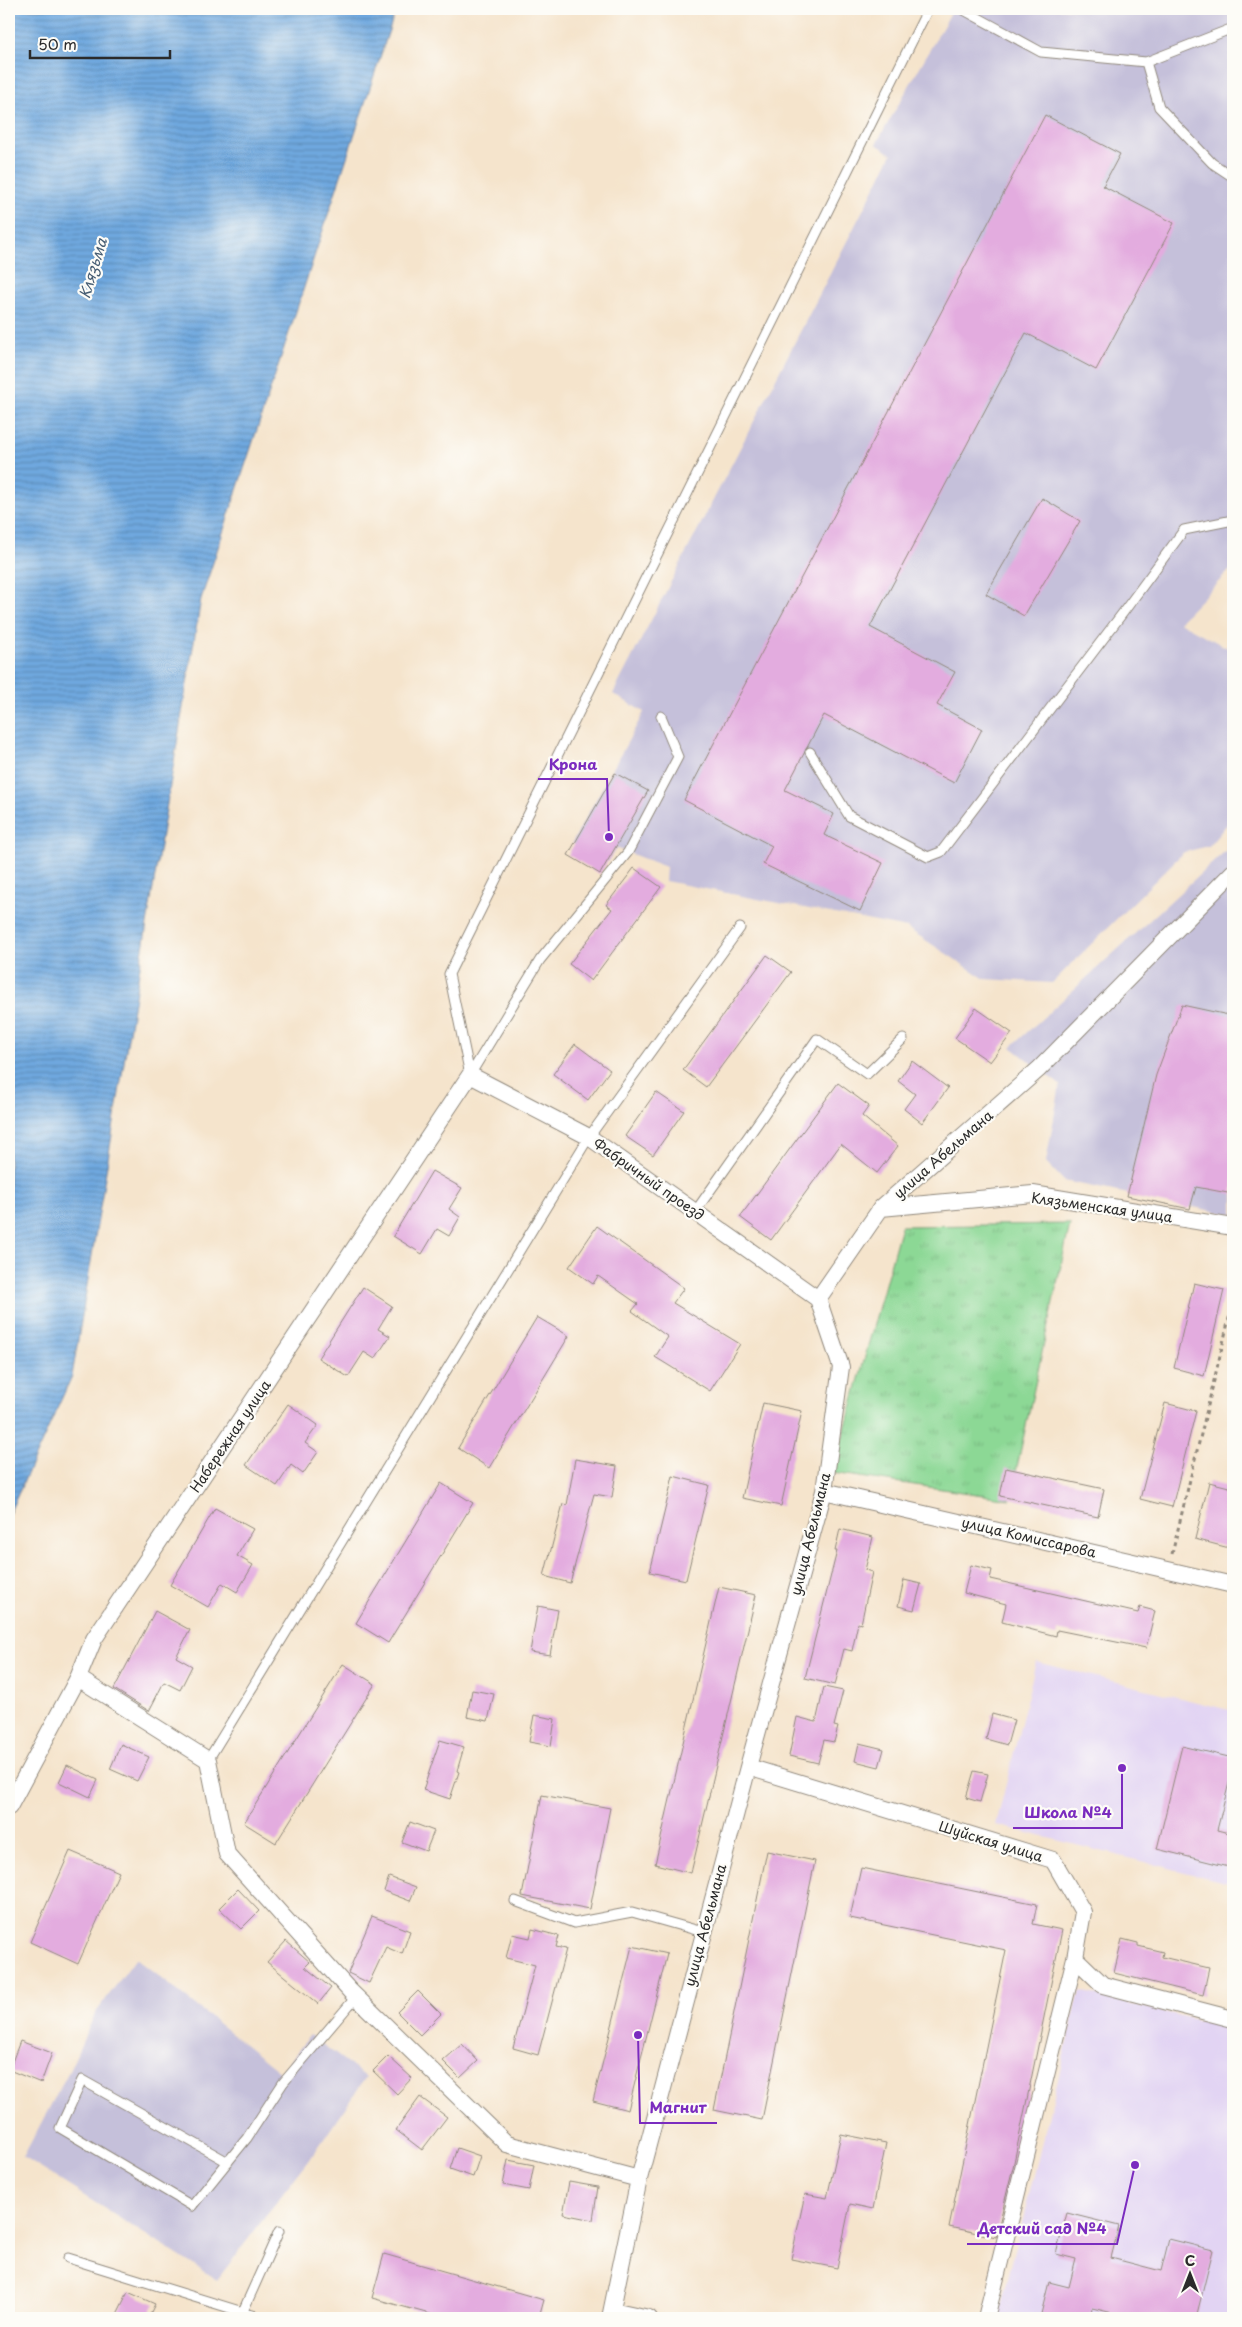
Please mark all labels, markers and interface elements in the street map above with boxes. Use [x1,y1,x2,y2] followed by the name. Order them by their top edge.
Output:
[30,28,170,60] scale bar
[38,32,77,55] text: 50 m
[72,234,112,301] water label: Клязьма
[538,749,607,779] callout: Крона
[549,752,597,775] text: Крона
[889,1105,997,1203] street label: улица Абельмана
[589,1133,709,1225] street label: Фабричный проезд
[1030,1187,1174,1227] street label: Клязьменская улица
[184,1375,276,1497] street label: Набережная улица
[785,1470,835,1598] street label: улица Абельмана
[960,1511,1099,1563] street label: улица Комиссарова
[1013,1798,1122,1828] callout: Школа №4
[1024,1800,1112,1823] text: Школа №4
[936,1815,1046,1867] street label: Шуйская улица
[679,1861,731,1988] street label: улица Абельмана
[640,2093,717,2123] callout: Магнит
[650,2095,708,2118] text: Магнит
[967,2214,1117,2244] callout: Детский сад №4
[977,2216,1107,2239] text: Детский сад №4
[1164,2250,1214,2300] north arrow
[1185,2250,1195,2271] text: С

